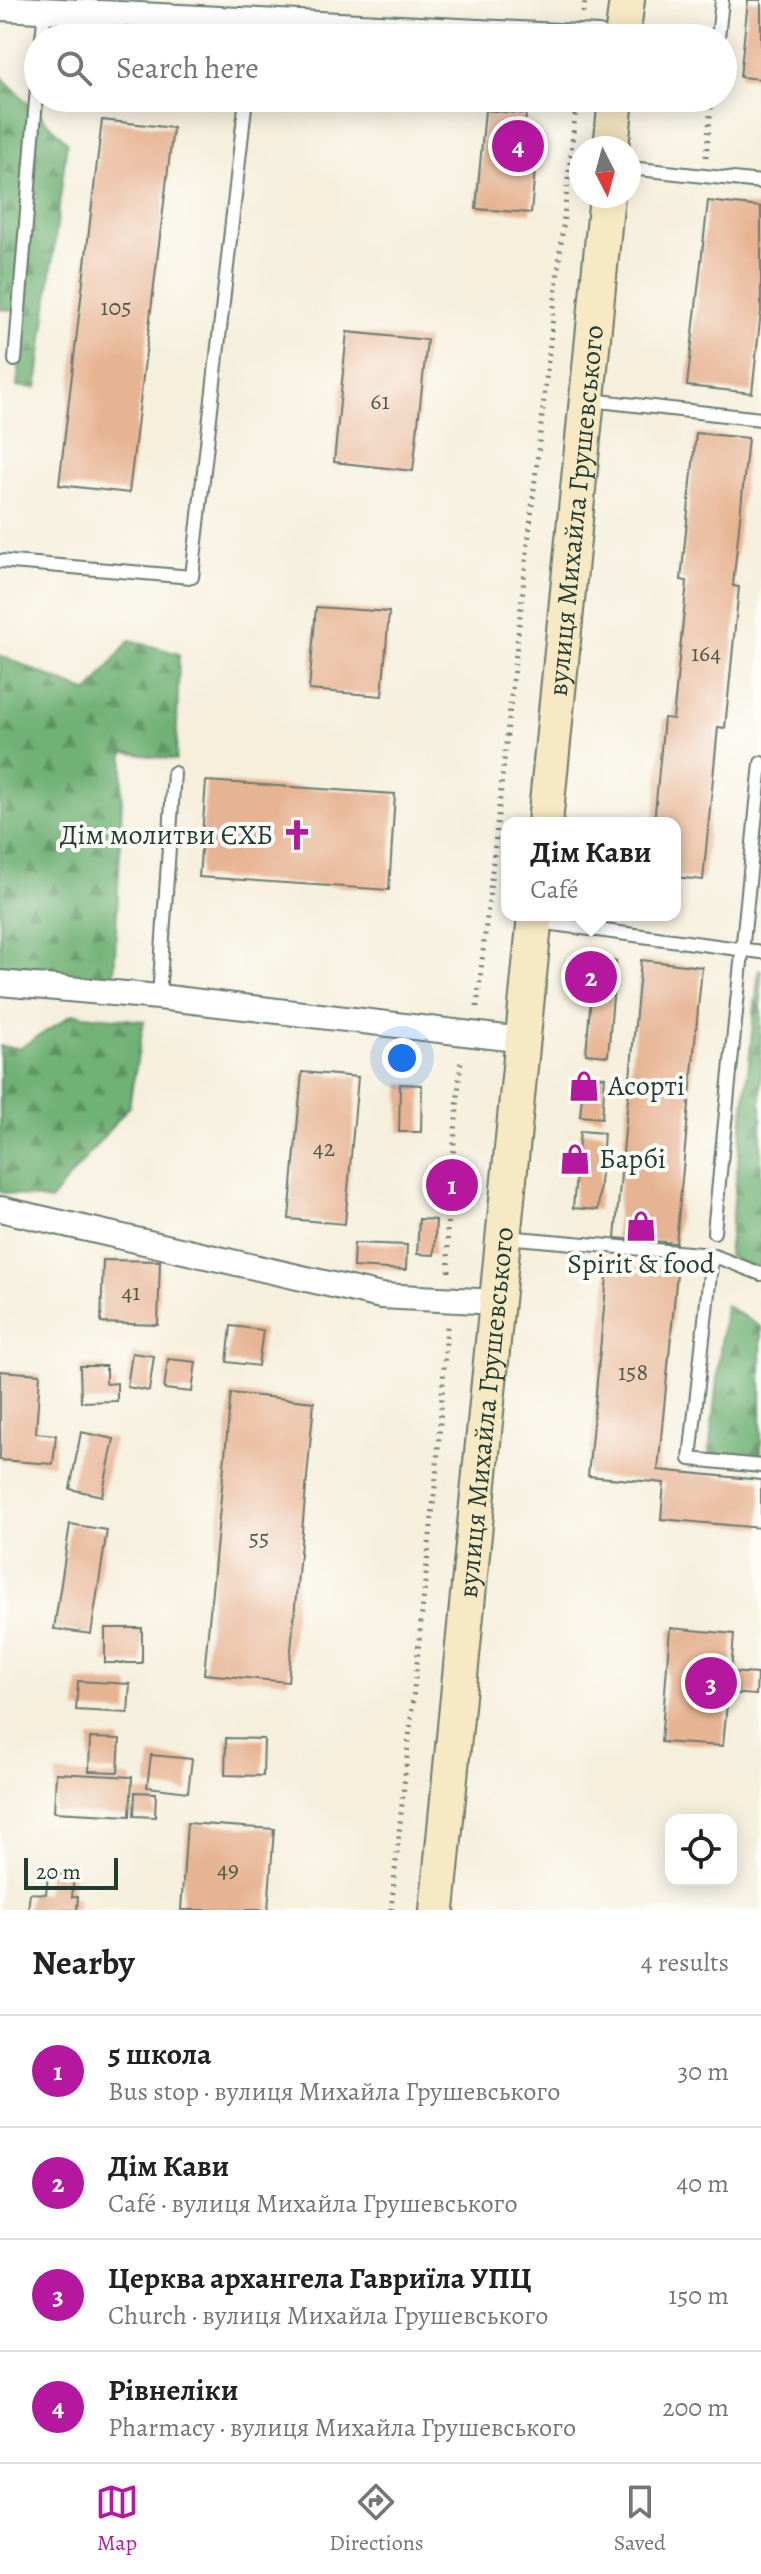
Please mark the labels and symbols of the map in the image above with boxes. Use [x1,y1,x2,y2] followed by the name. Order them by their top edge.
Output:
[492,116,544,176] pin: 4
[569,136,641,208] north arrow
[100,291,132,323] house number: 105
[539,323,613,698] street label: вулиця Михайла Грушевського
[370,385,390,417] house number: 61
[691,637,721,669] house number: 164
[60,816,273,854] place label: Дім молитви ЄХБ
[280,818,314,852] church icon: Дім молитви ЄХБ
[565,947,617,1007] pin: 2
[382,1038,422,1078] your location
[607,1067,685,1105] place label: Асорті
[567,1069,601,1103] shop icon: Асорті
[313,1132,335,1164] house number: 42
[599,1140,666,1178] place label: Барбі
[558,1142,592,1176] shop icon: Барбі
[426,1155,478,1215] pin: 1
[624,1209,658,1243] shop icon: Spirit & food
[449,1225,523,1600] street label: вулиця Михайла Грушевського
[567,1245,716,1283] place label: Spirit & food
[121,1276,141,1308] house number: 41
[618,1356,648,1388] house number: 158
[249,1522,269,1554] house number: 55
[685,1653,737,1713] pin: 3
[217,1853,239,1885] house number: 49
[24,1854,118,1890] scale bar

